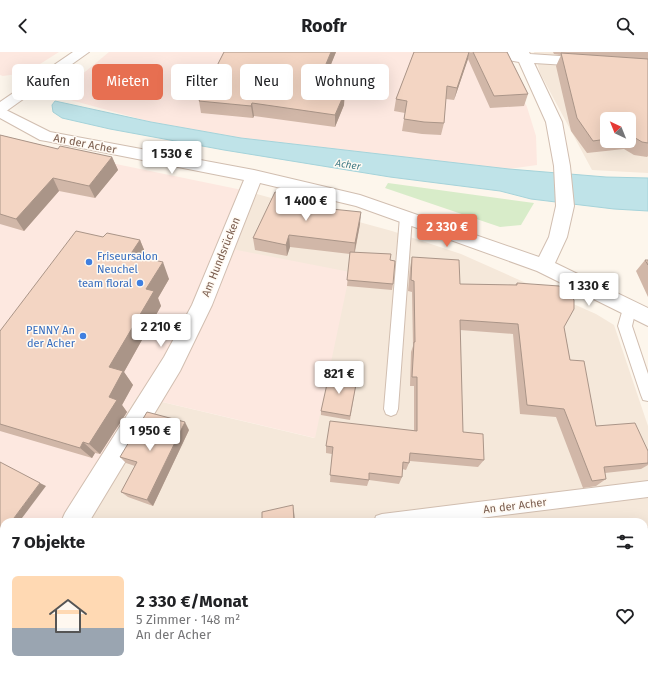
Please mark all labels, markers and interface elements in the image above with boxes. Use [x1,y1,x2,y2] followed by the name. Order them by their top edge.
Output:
[12,15,34,37] icon: back
[301,15,347,37] text: Roofr
[614,15,636,37] icon: search
[12,64,84,100] chip: Kaufen
[92,64,163,100] chip: Mieten
[171,64,232,100] chip: Filter
[240,64,293,100] chip: Neu
[301,64,389,100] chip: Wohnung
[600,112,636,148] north arrow
[600,112,636,148] map controls
[53,132,118,157] street label: An der Acher
[135,141,209,175] pin: 1 530 €
[151,146,193,161] text: 1 530 €
[334,157,363,173] water label: Acher
[269,188,343,222] pin: 1 400 €
[285,193,327,208] text: 1 400 €
[410,214,484,248] pin: 2 330 €
[199,215,243,299] street label: Am Hundsrücken
[426,219,468,234] text: 2 330 €
[97,250,158,276] place label: Friseursalon Neuchel
[84,257,94,267] marker: Friseursalon Neuchel
[552,273,626,307] pin: 1 330 €
[78,277,132,290] place label: team floral
[135,278,145,288] marker: team floral
[568,278,610,293] text: 1 330 €
[124,314,198,348] pin: 2 210 €
[141,319,181,334] text: 2 210 €
[26,324,76,350] place label: PENNY An der Acher
[78,331,88,341] marker: PENNY An der Acher
[311,361,367,395] pin: 821 €
[324,366,354,381] text: 821 €
[113,418,187,452] pin: 1 950 €
[129,423,171,438] text: 1 950 €
[483,496,548,516] street label: An der Acher
[614,531,636,553] icon: filters
[12,532,85,553] text: 7 Objekte
[136,591,248,612] text: 2 330 €/Monat
[44,592,92,640] icon: home
[614,605,636,627] icon: heart
[136,612,240,627] text: 5 Zimmer · 148 m²
[136,627,211,642] text: An der Acher

